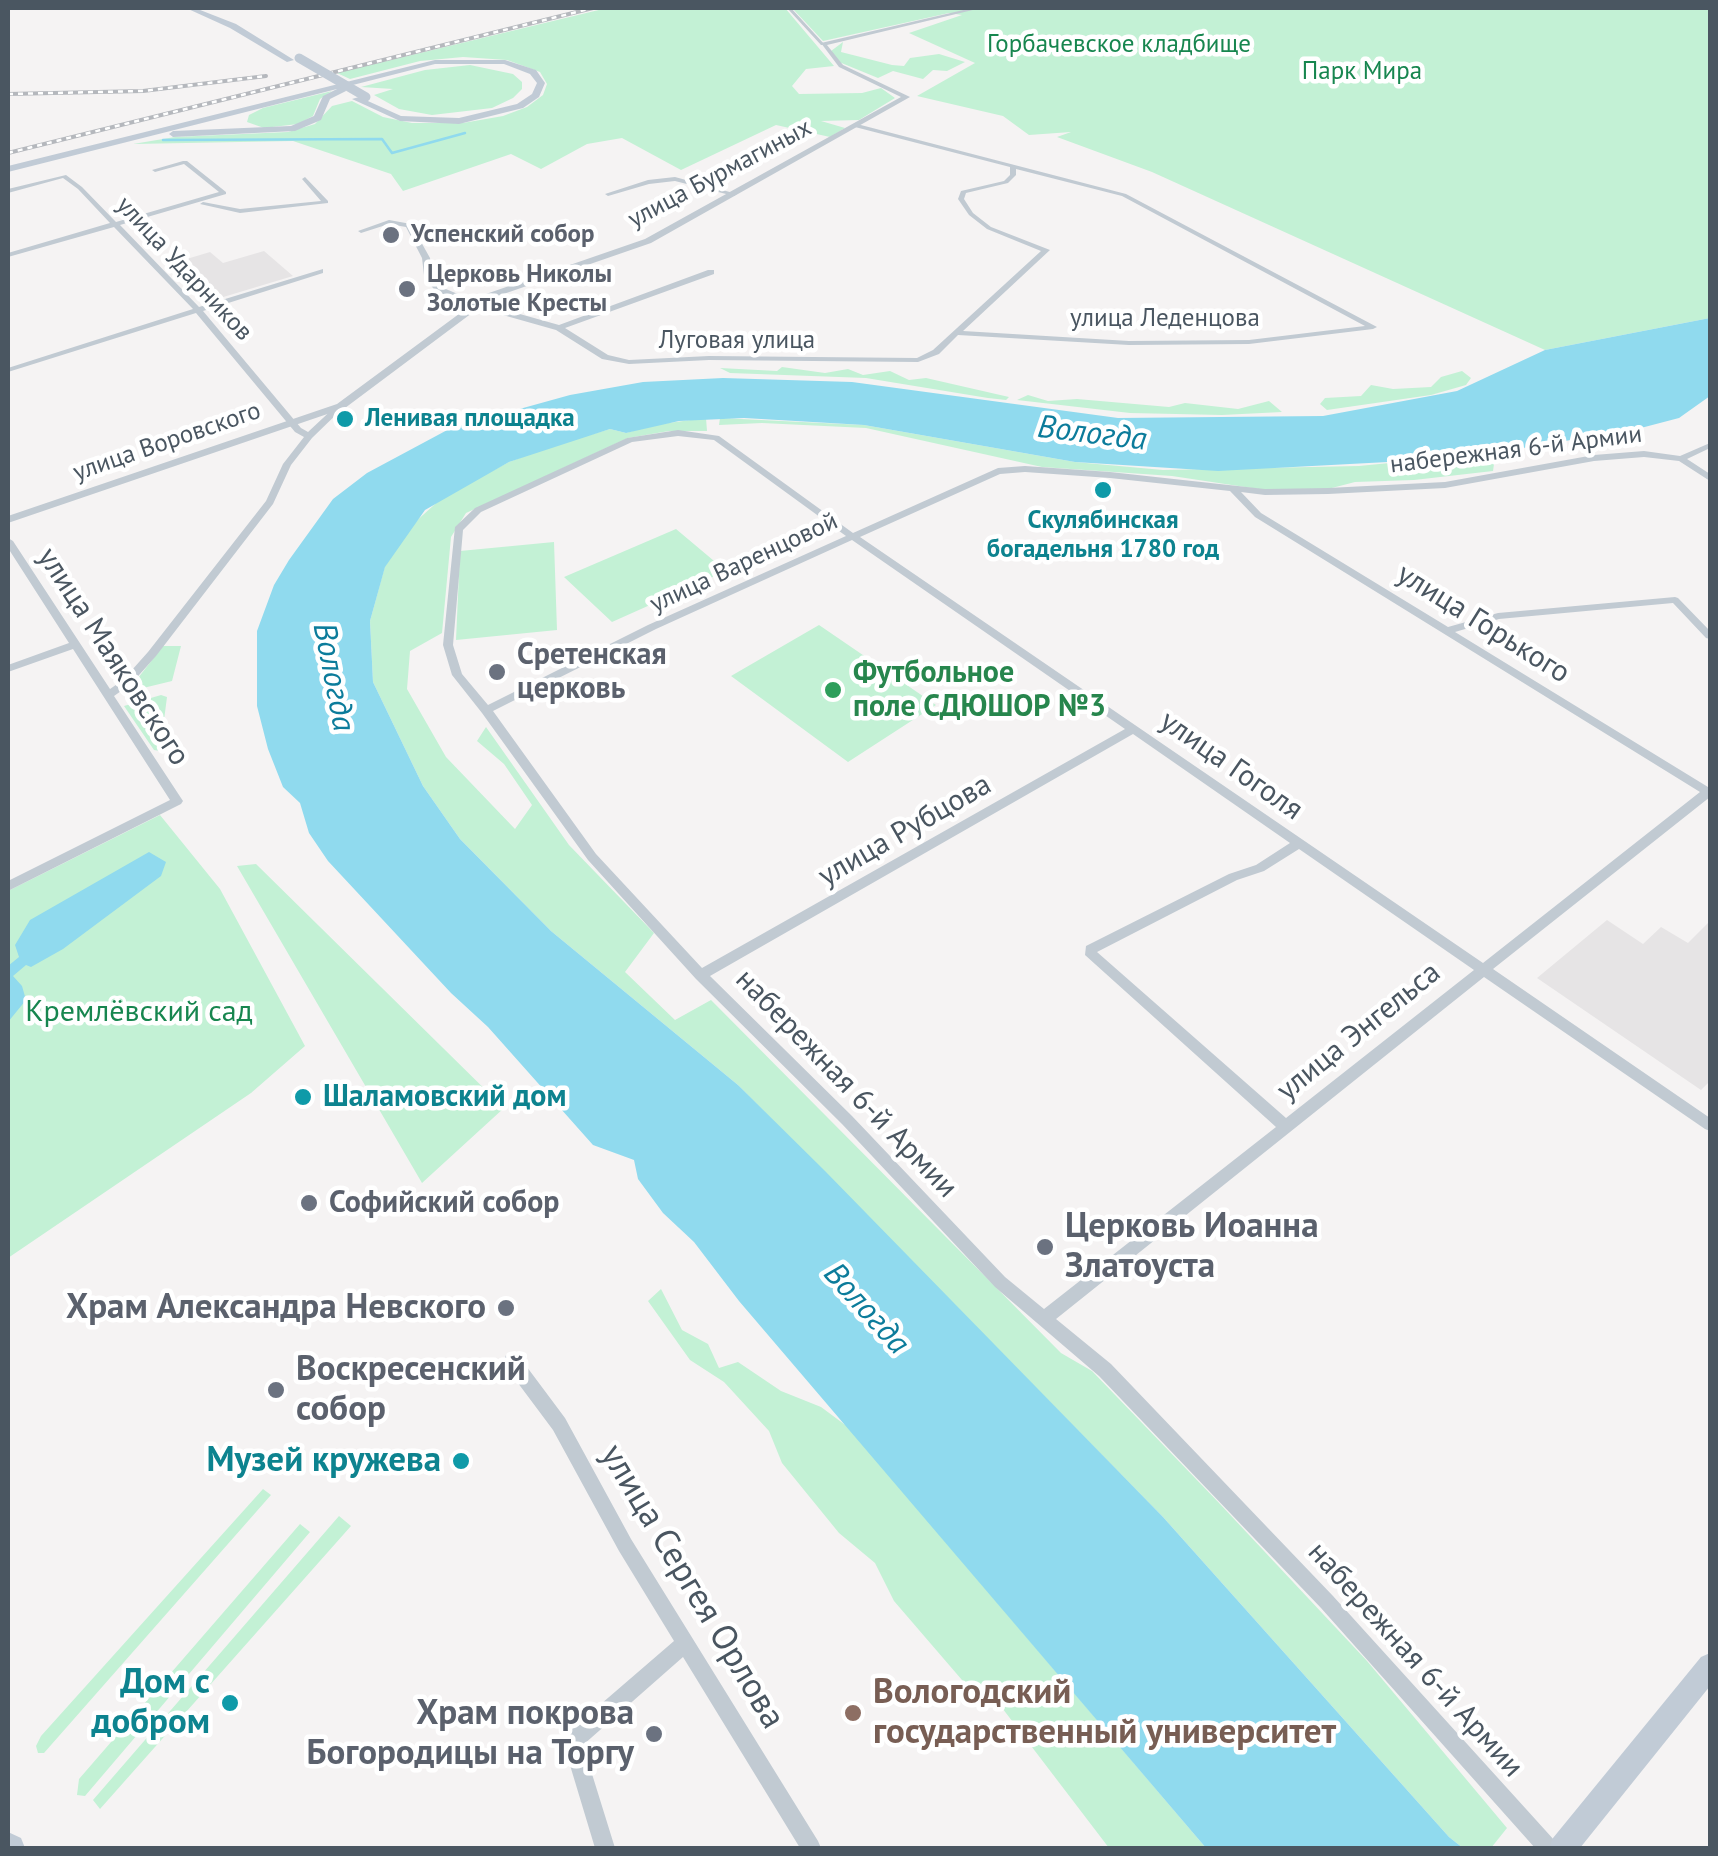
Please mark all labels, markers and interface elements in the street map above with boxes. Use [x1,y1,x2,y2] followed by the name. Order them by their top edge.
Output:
[987,30,1251,60] park label: Горбачевское кладбище
[1302,57,1422,87] park label: Парк Мира
[623,113,817,235] street label: улица Бурмагиных
[110,191,258,347] street label: улица Ударников
[411,220,594,250] place label: Успенский собор
[380,224,402,246] marker: Успенский собор
[427,260,612,319] place label: Церковь Николы Золотые Кресты
[396,278,418,300] marker: Церковь Николы Золотые Кресты
[1070,304,1260,334] street label: улица Леденцова
[659,326,815,356] street label: Луговая улица
[69,396,265,488] street label: улица Воровского
[365,404,575,434] place label: Ленивая площадка
[334,408,356,430] marker: Ленивая площадка
[1035,408,1149,460] water label: Вологда
[1388,420,1644,480] street label: набережная 6-й Армии
[1092,479,1114,501] marker: Скулябинская богадельня 1780 год
[645,506,843,620] street label: улица Варенцовой
[987,506,1219,565] place label: Скулябинская богадельня 1780 год
[29,541,197,773] street label: улица Маяковского
[1390,556,1576,692] street label: улица Горького
[304,620,362,734] water label: Вологда
[517,637,666,708] place label: Сретенская церковь
[853,655,1106,726] place label: Футбольное поле СДЮШОР №3
[486,661,508,683] marker: Сретенская церковь
[822,679,844,701] marker: Футбольное поле СДЮШОР №3
[1153,704,1309,828] street label: улица Гоголя
[812,767,998,895] street label: улица Рубцова
[1270,955,1448,1109] street label: улица Энгельса
[727,962,965,1206] street label: набережная 6-й Армии
[25,994,253,1030] park label: Кремлёвский сад
[323,1079,566,1115] place label: Шаламовский дом
[292,1086,314,1108] marker: Шаламовский дом
[329,1185,559,1221] place label: Софийский собор
[298,1192,320,1214] marker: Софийский собор
[1065,1206,1319,1288] place label: Церковь Иоанна Златоуста
[1034,1236,1056,1258] marker: Церковь Иоанна Златоуста
[815,1256,917,1362] water label: Вологда
[66,1287,486,1329] place label: Храм Александра Невского
[495,1297,517,1319] marker: Храм Александра Невского
[296,1349,526,1431] place label: Воскресенский собор
[265,1379,287,1401] marker: Воскресенский собор
[591,1437,793,1737] street label: улица Сергея Орлова
[207,1440,441,1482] place label: Музей кружева
[450,1450,472,1472] marker: Музей кружева
[1300,1535,1530,1785] street label: набережная 6-й Армии
[92,1662,210,1744] place label: Дом с добром
[873,1672,1336,1754] place label: Вологодский государственный университет
[219,1692,241,1714] marker: Дом с добром
[307,1693,634,1775] place label: Храм покрова Богородицы на Торгу
[842,1702,864,1724] marker: Вологодский государственный университет
[643,1723,665,1745] marker: Храм покрова Богородицы на Торгу

